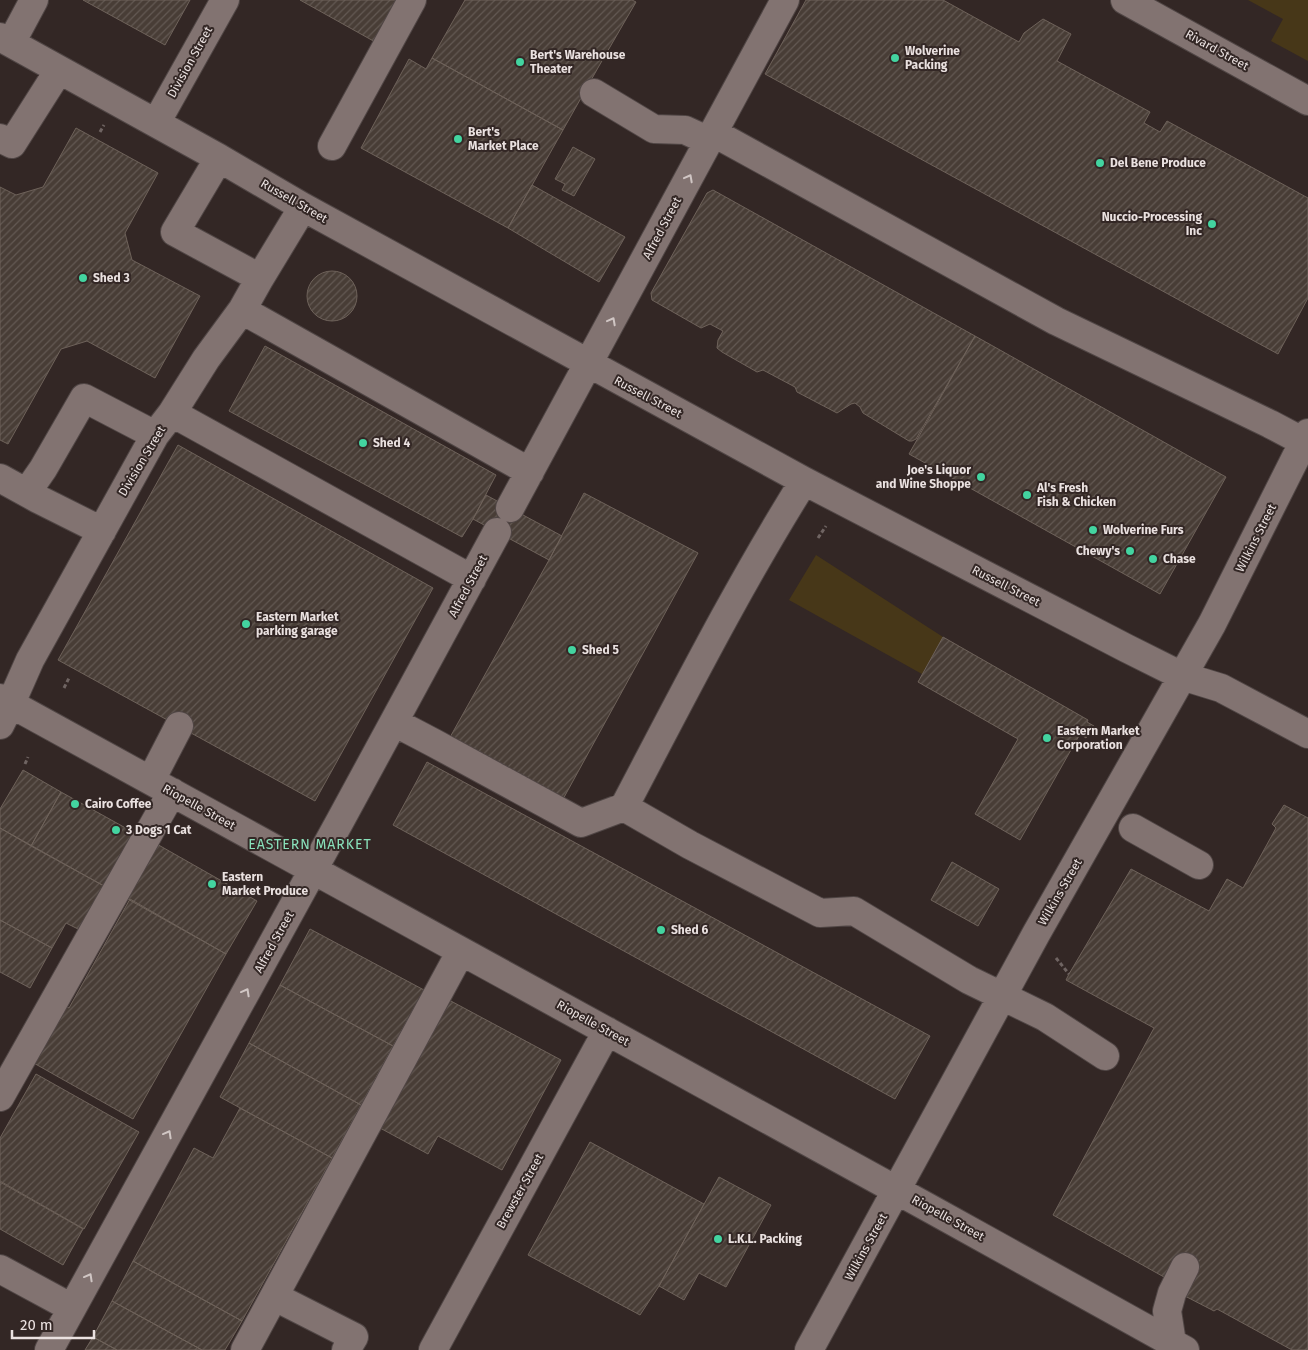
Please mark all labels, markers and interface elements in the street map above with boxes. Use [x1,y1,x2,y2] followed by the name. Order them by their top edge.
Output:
[165,23,216,100] street label: Division Street
[1183,27,1252,73] street label: Rivard Street
[905,44,960,72] place label: Wolverine Packing
[530,48,626,76] place label: Bert's Warehouse Theater
[889,52,901,64] marker: Wolverine Packing
[514,56,526,68] marker: Bert's Warehouse Theater
[468,125,539,153] place label: Bert's Market Place
[452,133,464,145] marker: Bert's Market Place
[1110,156,1206,170] place label: Del Bene Produce
[1094,157,1106,169] marker: Del Bene Produce
[683,175,693,184] one-way arrow
[258,176,330,226] street label: Russell Street
[640,194,684,261] street label: Alfred Street
[1102,210,1202,238] place label: Nuccio-Processing Inc
[1206,218,1218,230] marker: Nuccio-Processing Inc
[93,271,130,285] place label: Shed 3
[77,272,89,284] marker: Shed 3
[605,317,615,326] one-way arrow
[612,373,685,421] street label: Russell Street
[116,423,169,499] street label: Division Street
[373,436,410,450] place label: Shed 4
[357,437,369,449] marker: Shed 4
[876,463,971,491] place label: Joe's Liquor and Wine Shoppe
[975,471,987,483] marker: Joe's Liquor and Wine Shoppe
[1036,481,1116,509] place label: Al's Fresh Fish & Chicken
[1021,489,1033,501] marker: Al's Fresh Fish & Chicken
[1233,501,1279,574] street label: Wilkins Street
[1103,523,1184,537] place label: Wolverine Furs
[1087,524,1099,536] marker: Wolverine Furs
[1076,544,1120,558] place label: Chewy's
[1124,545,1136,557] marker: Chewy's
[446,552,490,619] street label: Alfred Street
[1163,552,1196,566] place label: Chase
[1147,553,1159,565] marker: Chase
[970,563,1043,609] street label: Russell Street
[256,610,339,638] place label: Eastern Market parking garage
[240,618,252,630] marker: Eastern Market parking garage
[582,643,619,657] place label: Shed 5
[566,644,578,656] marker: Shed 5
[1057,724,1140,752] place label: Eastern Market Corporation
[1041,732,1053,744] marker: Eastern Market Corporation
[160,781,238,833] street label: Riopelle Street
[85,797,152,811] place label: Cairo Coffee
[69,798,81,810] marker: Cairo Coffee
[125,823,192,837] place label: 3 Dogs 1 Cat
[110,824,122,836] marker: 3 Dogs 1 Cat
[248,836,372,853] district label: EASTERN MARKET
[1035,856,1085,928] street label: Wilkins Street
[222,870,308,898] place label: Eastern Market Produce
[206,878,218,890] marker: Eastern Market Produce
[251,908,297,975] street label: Alfred Street
[671,923,708,937] place label: Shed 6
[655,924,667,936] marker: Shed 6
[240,988,250,997] one-way arrow
[554,997,632,1049] street label: Riopelle Street
[162,1131,172,1140] one-way arrow
[494,1151,547,1231] street label: Brewster Street
[909,1192,987,1244] street label: Riopelle Street
[842,1210,891,1283] street label: Wilkins Street
[728,1232,802,1246] place label: L.K.L. Packing
[712,1233,724,1245] marker: L.K.L. Packing
[83,1273,93,1282] one-way arrow
[12,1308,95,1340] scale bar
[20,1316,53,1334] text: 20 m

